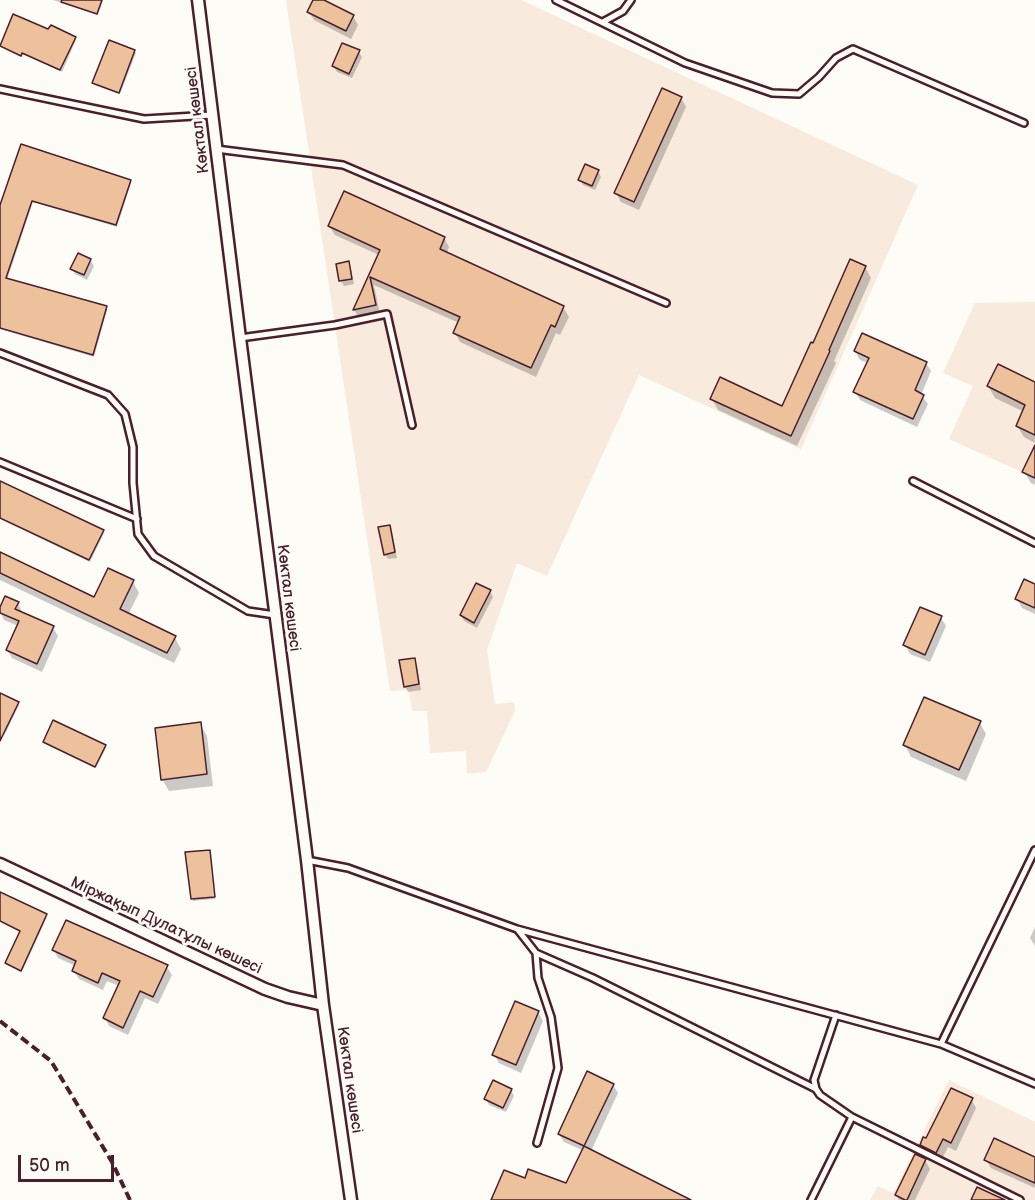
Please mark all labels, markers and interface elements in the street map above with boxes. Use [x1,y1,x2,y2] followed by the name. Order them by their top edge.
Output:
[182,65,214,175] street label: Көктал көшесі
[272,543,304,653] street label: Көктал көшесі
[67,873,265,979] street label: Міржақып Дулатұлы көшесі
[332,1025,366,1135] street label: Көктал көшесі
[21,1143,117,1181] scale bar
[29,1155,70,1176] text: 50 m

